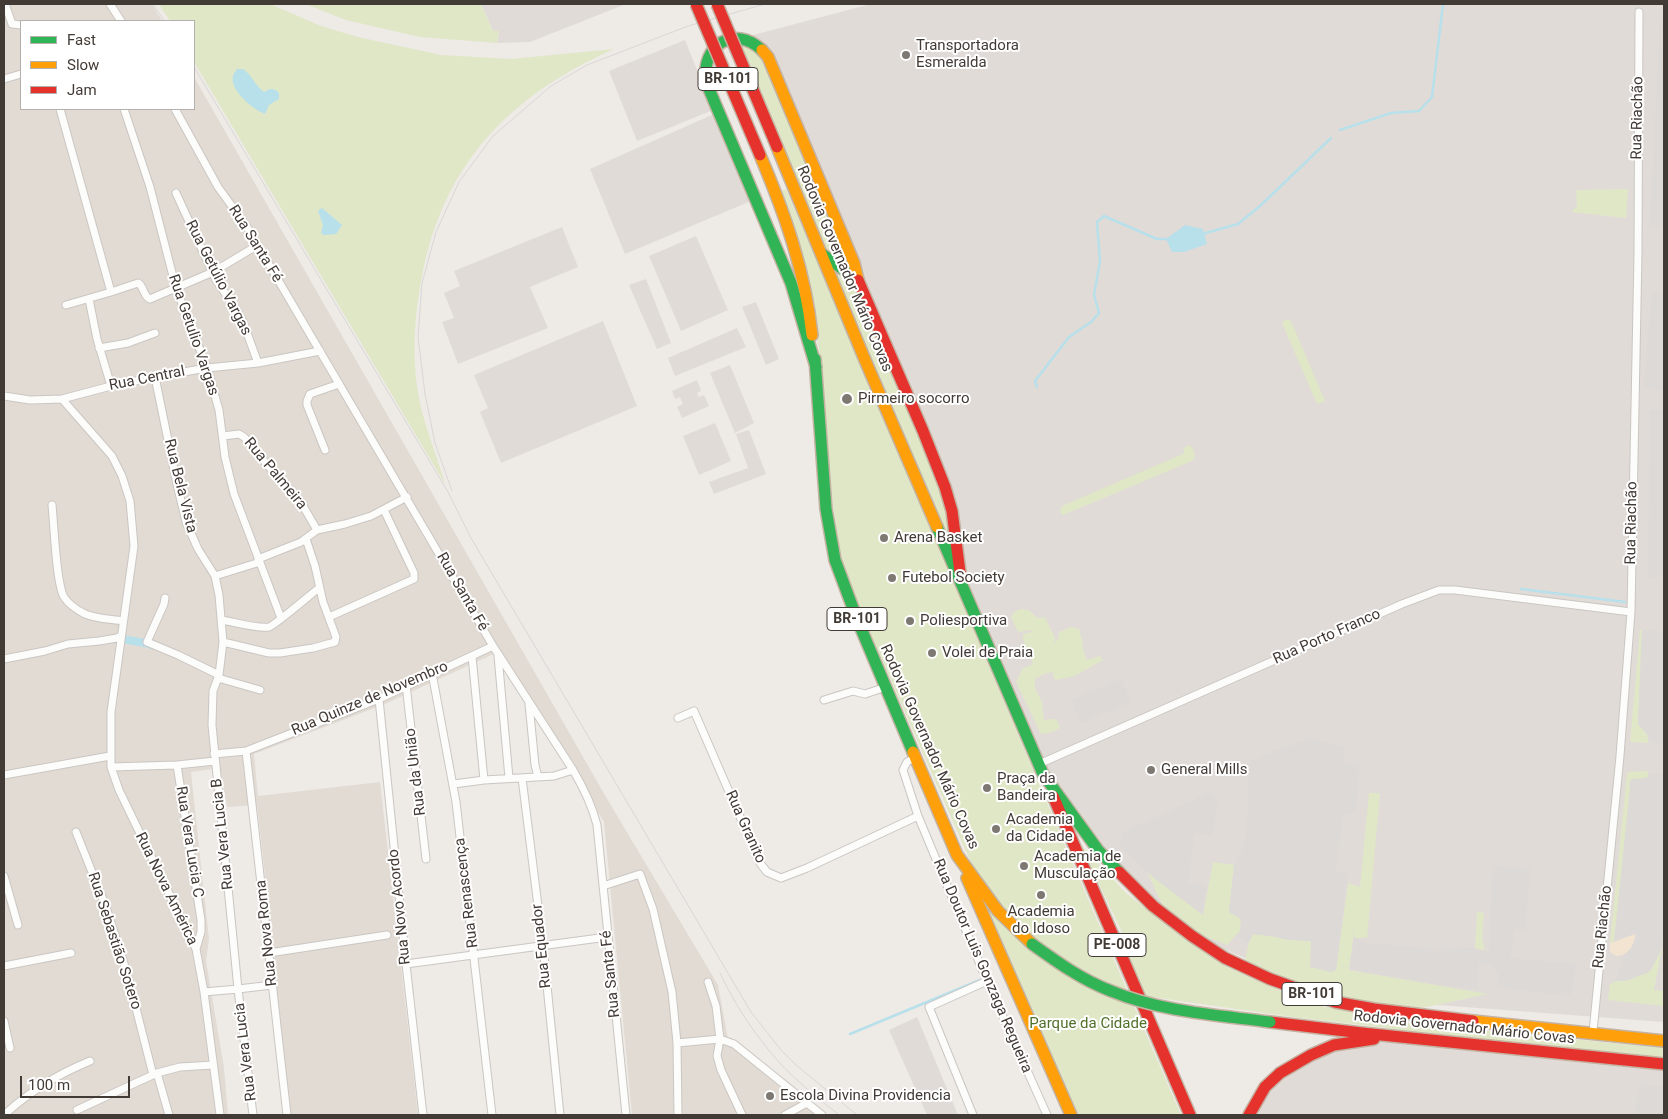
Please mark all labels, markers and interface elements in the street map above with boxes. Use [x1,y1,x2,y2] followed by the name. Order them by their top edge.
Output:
[20,20,195,110] legend
[67,31,96,49] text: Fast
[916,37,1019,72] place label: Transportadora Esmeralda
[900,49,912,61] marker: Transportadora Esmeralda
[67,56,99,74] text: Slow
[698,68,758,90] road number: BR-101
[1628,76,1648,160] street label: Rua Riachão
[67,81,97,99] text: Jam
[792,163,896,375] street label: Rodovia Governador Mário Covas
[224,202,286,286] street label: Rua Santa Fé
[181,217,255,339] street label: Rua Getúlio Vargas
[164,272,222,398] street label: Rua Getulio Vargas
[108,363,186,395] street label: Rua Central
[858,390,969,408] place label: Pirmeiro socorro
[840,392,854,406] marker: Pirmeiro socorro
[240,434,310,514] street label: Rua Palmeira
[160,437,200,535] street label: Rua Bela Vista
[1622,481,1642,565] street label: Rua Riachão
[894,529,982,547] place label: Arena Basket
[878,532,890,544] marker: Arena Basket
[432,550,492,634] street label: Rua Santa Fé
[902,569,1005,587] place label: Futebol Society
[886,572,898,584] marker: Futebol Society
[1271,605,1383,669] street label: Rua Porto Franco
[827,608,887,630] road number: BR-101
[920,612,1007,630] place label: Poliesportiva
[904,615,916,627] marker: Poliesportiva
[876,642,982,852] street label: Rodovia Governador Mário Covas
[942,644,1033,662] place label: Volei de Praia
[926,647,938,659] marker: Volei de Praia
[289,658,451,740] street label: Rua Quinze de Novembro
[402,727,430,817] street label: Rua da União
[1161,761,1248,779] place label: General Mills
[1145,764,1157,776] marker: General Mills
[997,770,1056,805] place label: Praça da Bandeira
[208,777,238,891] street label: Rua Vera Lucia B
[981,782,993,794] marker: Praça da Bandeira
[171,785,207,899] street label: Rua Vera Lucia C
[721,788,769,866] street label: Rua Granito
[1006,811,1073,846] place label: Academia da Cidade
[990,823,1002,835] marker: Academia da Cidade
[131,830,201,948] street label: Rua Nova América
[451,837,483,949] street label: Rua Renascença
[385,848,415,966] street label: Rua Novo Acordo
[1034,848,1121,883] place label: Academia de Musculação
[929,856,1035,1076] street label: Rua Doutor Luis Gonzaga Regueira
[1018,860,1030,872] marker: Academia de Musculação
[83,870,145,1012] street label: Rua Sebastião Sotero
[252,879,282,987] street label: Rua Nova Roma
[1590,885,1616,969] street label: Rua Riachão
[1035,889,1047,901] marker: Academia do Idoso
[529,903,555,989] street label: Rua Equador
[1007,903,1075,938] place label: Academia do Idoso
[597,929,625,1019] street label: Rua Santa Fé
[1088,934,1146,956] road number: PE-008
[1282,982,1342,1006] road number: BR-101
[231,1002,261,1102] street label: Rua Vera Lucia
[1353,1007,1575,1049] street label: Rodovia Governador Mário Covas
[1029,1015,1147,1033] park label: Parque da Cidade
[22,1066,132,1098] scale bar
[28,1076,70,1094] text: 100 m
[780,1087,951,1105] place label: Escola Divina Providencia
[764,1090,776,1102] marker: Escola Divina Providencia

